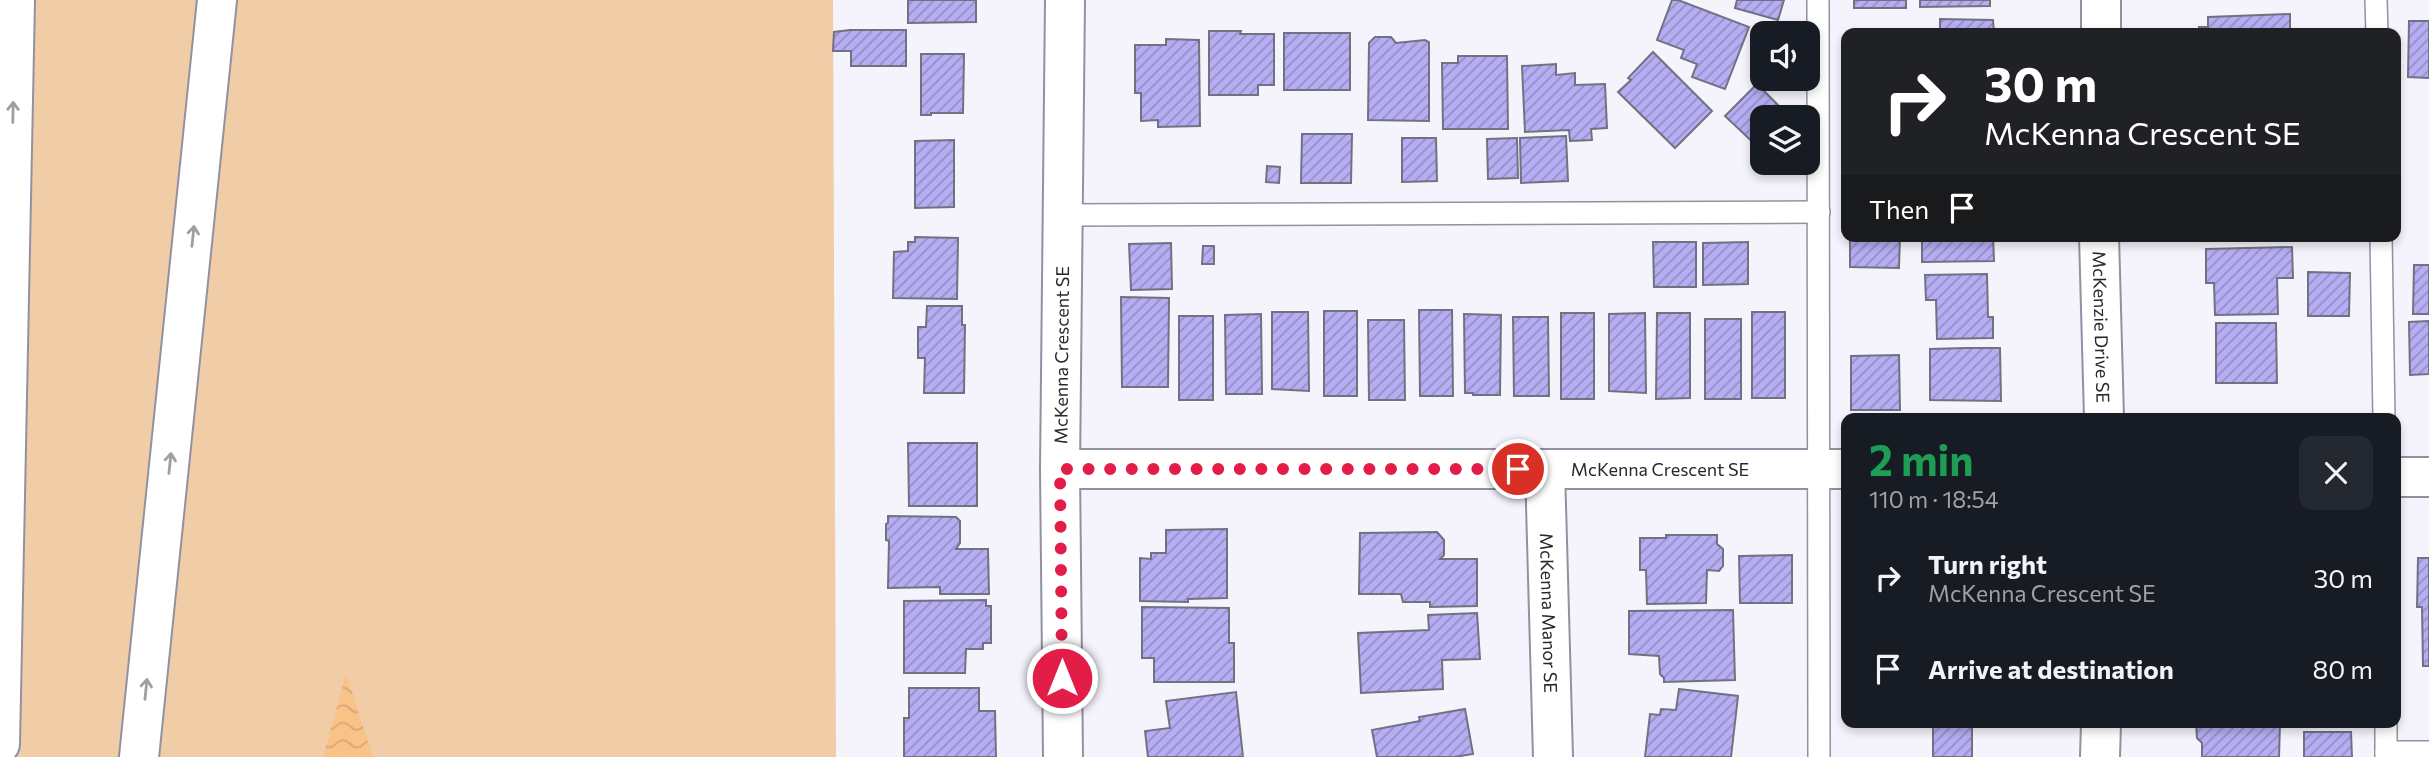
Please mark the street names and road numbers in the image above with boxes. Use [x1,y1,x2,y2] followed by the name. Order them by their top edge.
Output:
[2088,251,2115,403] street label: McKenzie Drive SE
[1049,266,1073,444] street label: McKenna Crescent SE
[1571,458,1749,480] street label: McKenna Crescent SE
[1536,533,1562,693] street label: McKenna Manor SE

